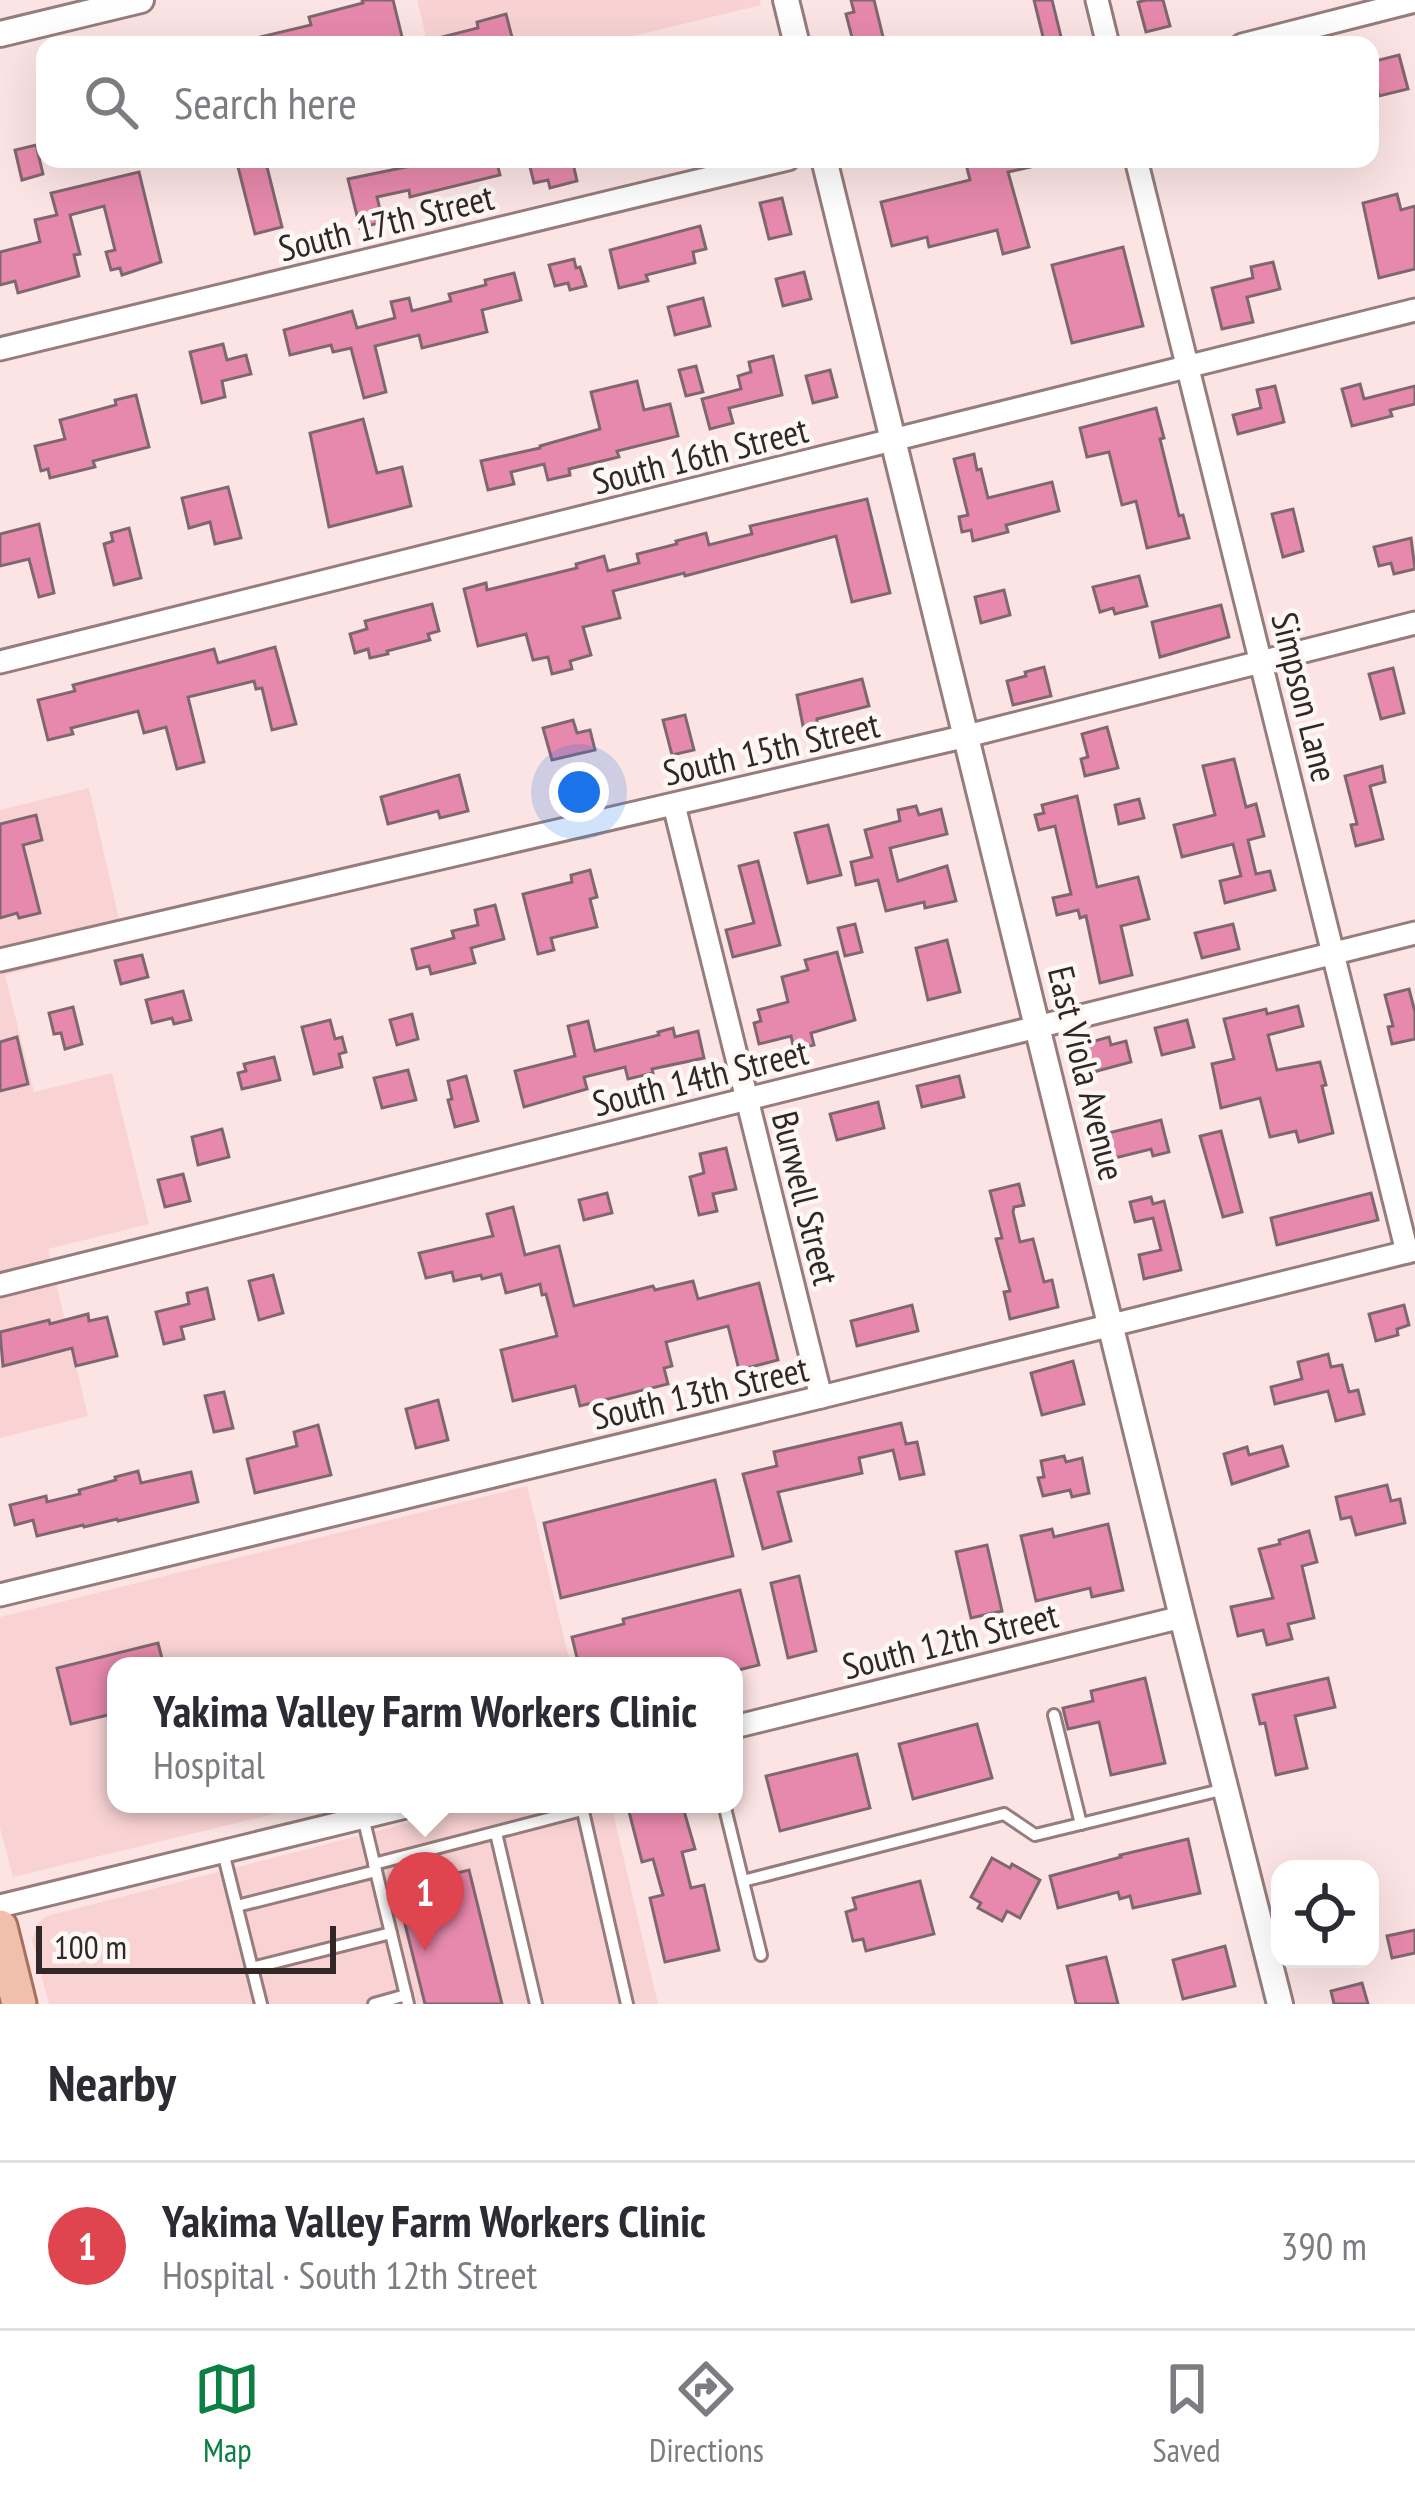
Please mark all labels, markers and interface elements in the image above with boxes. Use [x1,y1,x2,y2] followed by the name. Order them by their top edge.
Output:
[36,36,1379,168] search box
[78,69,144,135] icon: search
[174,73,357,131] text: Search here
[274,173,498,271] street label: South 17th Street
[587,406,813,504] street label: South 16th Street
[1261,607,1349,787] street label: Simpson Lane
[658,700,884,796] street label: South 15th Street
[549,762,609,822] your location
[1038,961,1136,1185] street label: East Viola Avenue
[587,1028,813,1126] street label: South 14th Street
[762,1106,850,1290] street label: Burwell Street
[587,1344,813,1440] street label: South 13th Street
[837,1591,1063,1689] street label: South 12th Street
[107,1657,743,1813] popup
[153,1681,697,1739] text: Yakima Valley Farm Workers Clinic
[153,1739,265,1790] text: Hospital
[386,1852,464,1951] pin: 1
[1271,1860,1379,1968] map controls
[1271,1860,1379,1968] button: locate
[36,1920,336,1973] scale bar
[54,1925,127,1968] text: 100 m
[48,2049,176,2115] text: Nearby
[162,2191,706,2249] text: Yakima Valley Farm Workers Clinic
[78,2220,96,2271] text: 1
[1281,2220,1367,2271] text: 390 m
[162,2249,537,2300] text: Hospital · South 12th Street
[194,2356,260,2471] tab: Map
[649,2356,764,2471] tab: Directions
[1153,2356,1221,2471] tab: Saved

